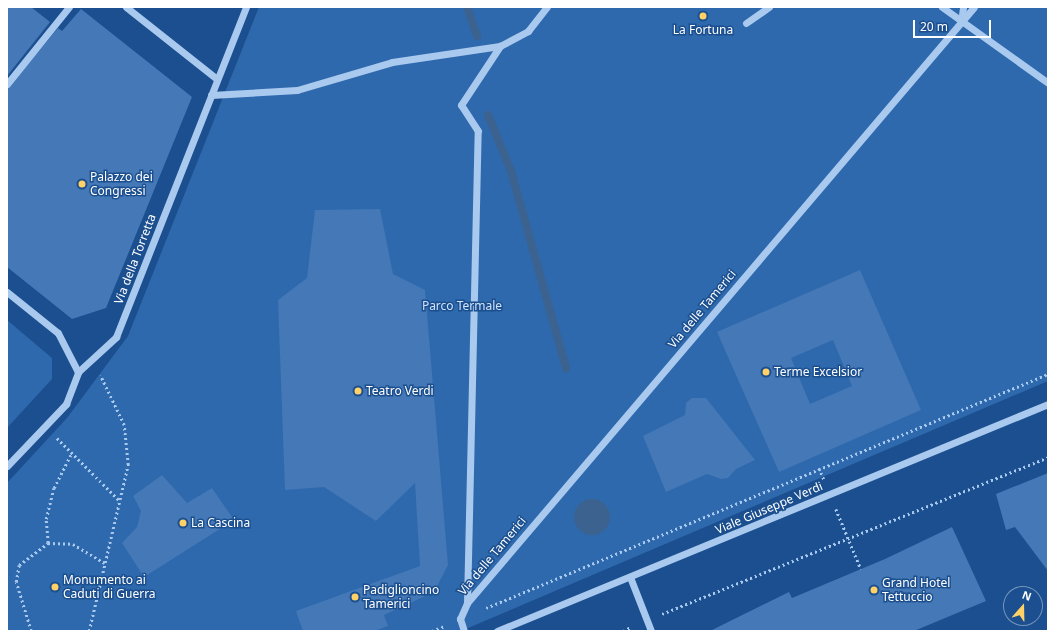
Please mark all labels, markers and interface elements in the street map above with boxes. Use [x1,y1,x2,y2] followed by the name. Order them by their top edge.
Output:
[698,11,708,21] marker: La Fortuna
[915,12,993,38] scale bar
[920,18,948,35] text: 20 m
[673,23,733,37] place label: La Fortuna
[90,170,153,198] place label: Palazzo dei Congressi
[77,179,87,189] marker: Palazzo dei Congressi
[111,212,159,306] street label: Via della Torretta
[665,267,739,351] street label: Via delle Tamerici
[422,299,502,313] park label: Parco Termale
[774,365,862,379] place label: Terme Excelsior
[761,367,771,377] marker: Terme Excelsior
[366,384,434,398] place label: Teatro Verdi
[353,386,363,396] marker: Teatro Verdi
[713,479,825,537] street label: Viale Giuseppe Verdi
[455,514,529,598] street label: Via delle Tamerici
[191,516,250,530] place label: La Cascina
[178,518,188,528] marker: La Cascina
[63,573,156,601] place label: Monumento ai Caduti di Guerra
[882,576,950,604] place label: Grand Hotel Tettuccio
[50,582,60,592] marker: Monumento ai Caduti di Guerra
[363,583,439,611] place label: Padiglioncino Tamerici
[869,585,879,595] marker: Grand Hotel Tettuccio
[1003,586,1043,626] north arrow
[1020,587,1034,604] text: N
[350,592,360,602] marker: Padiglioncino Tamerici

